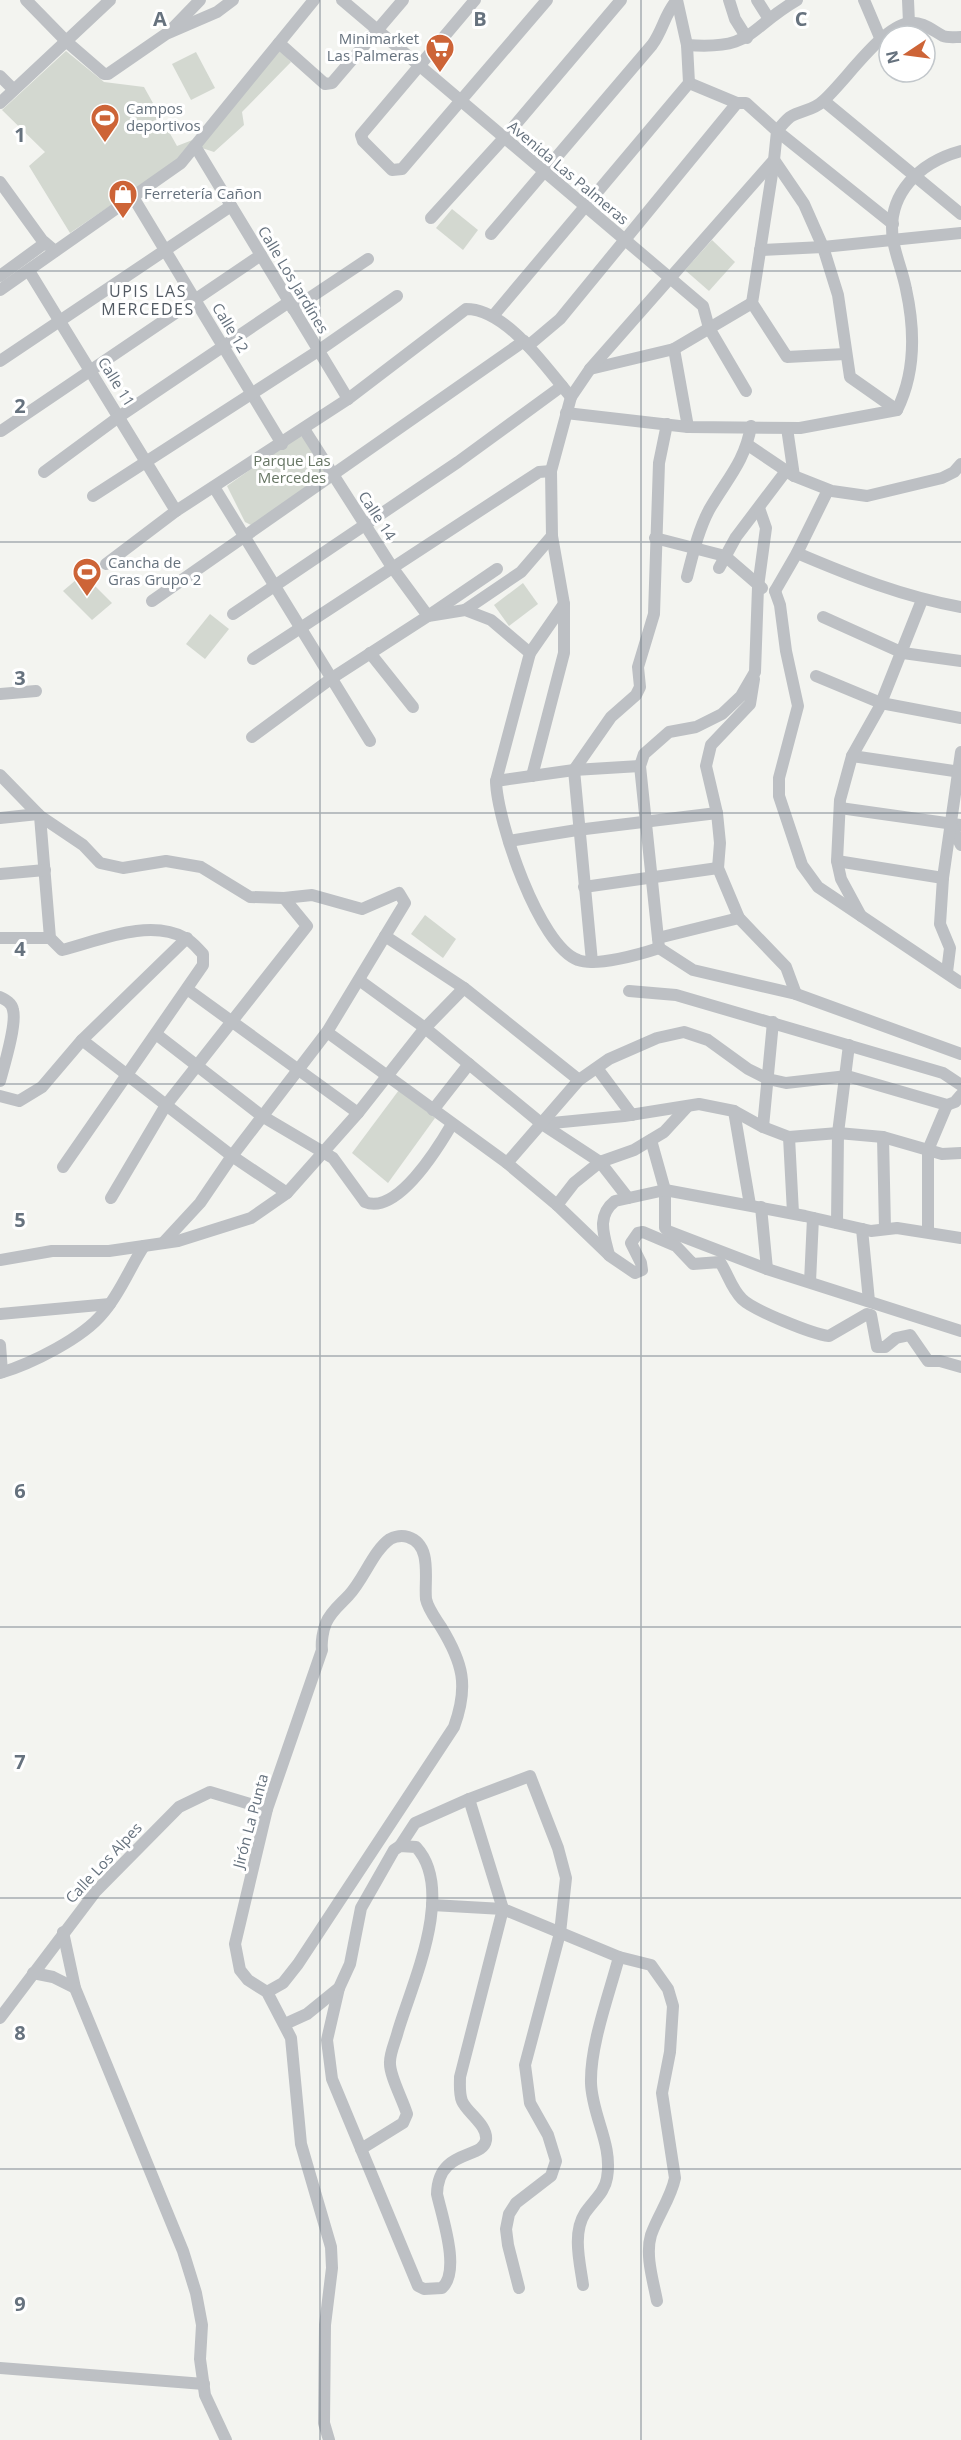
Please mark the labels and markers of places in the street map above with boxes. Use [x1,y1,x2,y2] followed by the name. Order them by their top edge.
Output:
[327,28,419,65] place label: Minimarket Las Palmeras
[424,32,456,74] supermarket icon: Minimarket Las Palmeras
[126,98,201,135] place label: Campos deportivos
[89,102,121,144] sports icon: Campos deportivos
[107,178,139,220] shop icon: Ferretería Cañon
[144,183,262,203] place label: Ferretería Cañon
[108,552,201,589] place label: Cancha de Gras Grupo 2
[71,556,103,598] sports icon: Cancha de Gras Grupo 2

